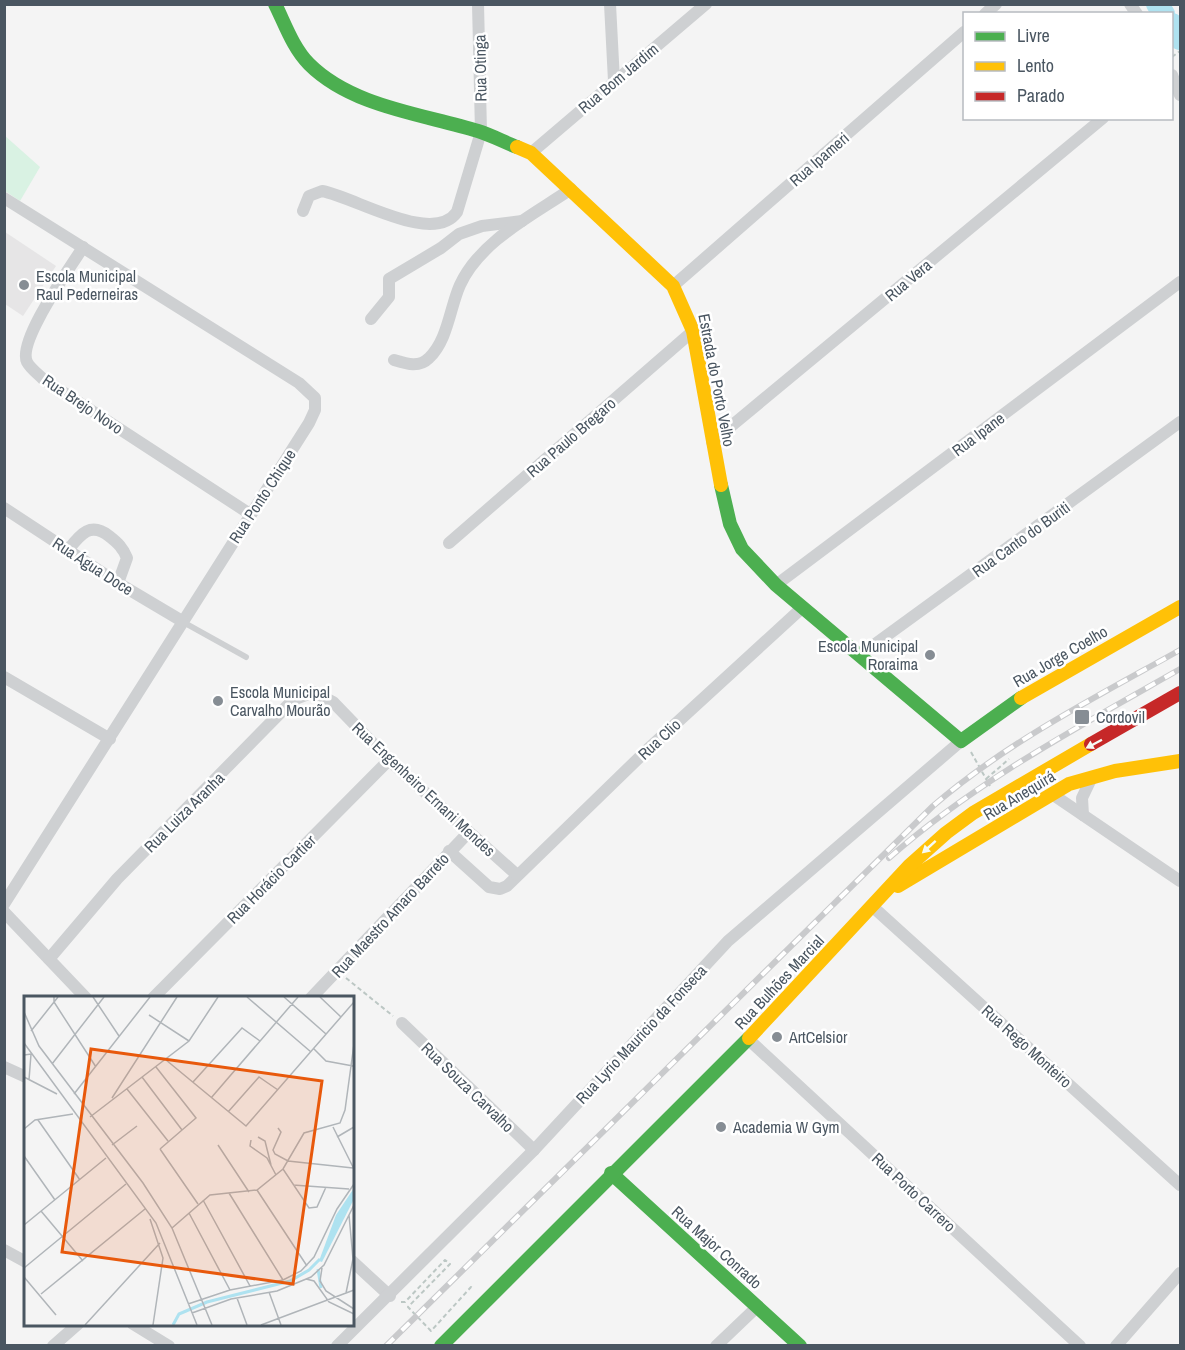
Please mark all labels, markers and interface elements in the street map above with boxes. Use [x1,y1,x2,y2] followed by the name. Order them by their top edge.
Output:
[963,12,1173,120] legend
[1017,23,1050,48] text: Livre
[468,34,492,102] street label: Rua Otinga
[573,38,663,118] street label: Rua Bom Jardim
[1017,53,1054,78] text: Lento
[1017,83,1065,108] text: Parado
[785,127,853,191] street label: Rua Ipameri
[880,254,937,306] street label: Rua Vera
[36,265,138,305] place label: Escola Municipal Raul Pederneiras
[17,278,31,292] marker: Escola Municipal Raul Pederneiras
[693,312,741,448] street label: Estrada do Porto Velho
[38,369,128,439] street label: Rua Brejo Novo
[522,392,620,482] street label: Rua Paulo Bregaro
[947,407,1009,461] street label: Rua Ipane
[223,445,301,547] street label: Rua Ponto Chique
[968,496,1074,582] street label: Rua Canto do Buriti
[48,532,138,600] street label: Rua Água Doce
[1009,620,1111,692] street label: Rua Jorge Coelho
[818,635,919,675] place label: Escola Municipal Roraima
[923,648,937,662] marker: Escola Municipal Roraima
[230,681,331,721] place label: Escola Municipal Carvalho Mourão
[211,694,225,708] marker: Escola Municipal Carvalho Mourão
[1096,706,1145,728] place label: Cordovil
[1073,708,1091,726] marker: Cordovil
[633,714,685,764] street label: Rua Clio
[348,717,500,861] street label: Rua Engenheiro Ernani Mendes
[1085,739,1102,749] one-way arrow
[979,765,1060,825] street label: Rua Anequirá
[139,767,229,857] street label: Rua Luiza Aranha
[222,829,321,928] street label: Rua Horácio Cartier
[922,840,937,854] one-way arrow
[326,848,454,982] street label: Rua Maestro Amaro Barreto
[729,930,829,1034] street label: Rua Bulhões Marcial
[571,959,712,1108] street label: Rua Lyrio Mauricio da Fonseca
[24,996,354,1326] inset map
[977,1000,1077,1092] street label: Rua Rego Monteiro
[788,1026,848,1048] place label: ArtCelsior
[770,1030,784,1044] marker: ArtCelsior
[417,1037,519,1137] street label: Rua Souza Carvalho
[732,1116,839,1138] place label: Academia W Gym
[714,1120,728,1134] marker: Academia W Gym
[867,1147,961,1237] street label: Rua Porto Carrero
[667,1201,767,1293] street label: Rua Major Conrado

